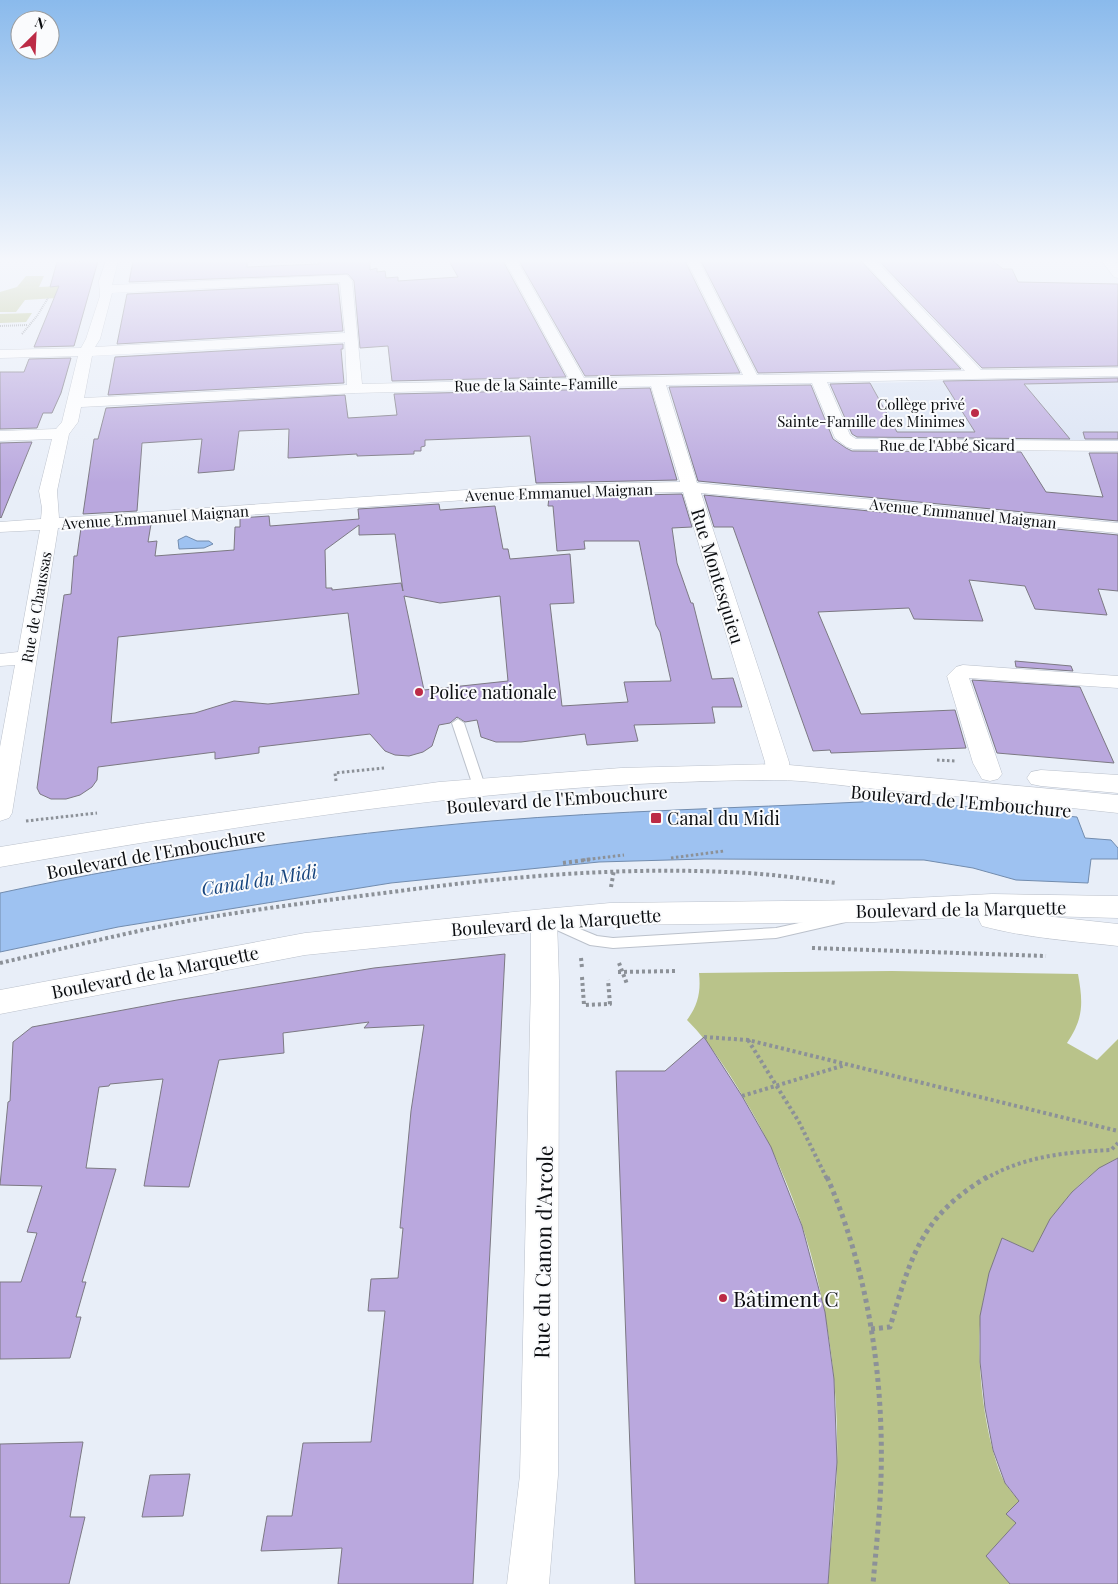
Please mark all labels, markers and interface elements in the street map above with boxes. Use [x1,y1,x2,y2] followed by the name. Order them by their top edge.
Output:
[10,10,60,60] north arrow
[32,12,49,33] text: N
[454,373,618,395] street label: Rue de la Sainte-Famille
[777,394,965,431] place label: Collège privé Sainte-Famille des Minimes
[969,407,981,419] marker: Collège privé Sainte-Famille des Minimes
[879,435,1015,455] street label: Rue de l'Abbé Sicard
[464,479,653,505] street label: Avenue Emmanuel Maignan
[868,493,1058,533] street label: Avenue Emmanuel Maignan
[60,500,249,534] street label: Avenue Emmanuel Maignan
[686,505,750,647] street label: Rue Montesquieu
[16,550,56,664] street label: Rue de Chaussas
[429,680,557,704] place label: Police nationale
[413,686,425,698] marker: Police nationale
[446,779,668,819] street label: Boulevard de l'Embouchure
[849,779,1073,823] street label: Boulevard de l'Embouchure
[667,806,780,830] place label: Canal du Midi
[649,811,663,825] marker: Canal du Midi
[45,822,267,884] street label: Boulevard de l'Embouchure
[199,857,320,901] water label: Canal du Midi
[855,895,1067,923] street label: Boulevard de la Marquette
[450,903,662,941] street label: Boulevard de la Marquette
[49,940,261,1004] street label: Boulevard de la Marquette
[526,1145,558,1359] street label: Rue du Canon d'Arcole
[733,1284,839,1312] place label: Bâtiment C
[717,1292,729,1304] marker: Bâtiment C

